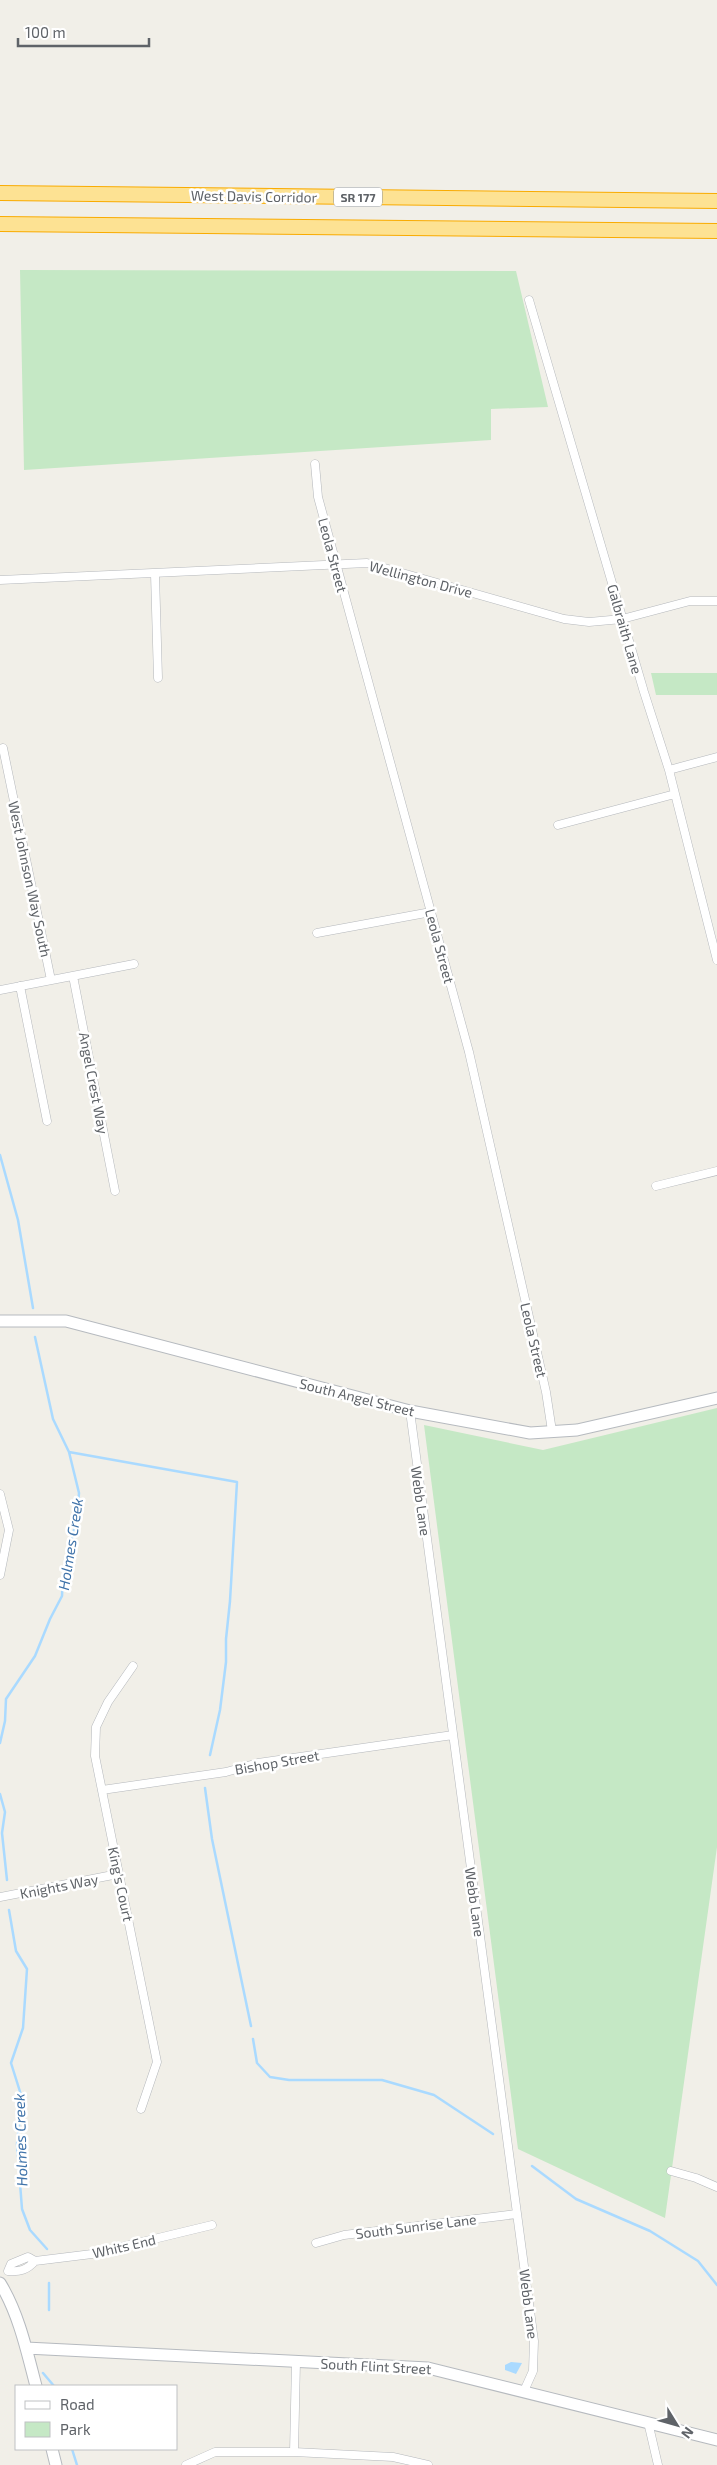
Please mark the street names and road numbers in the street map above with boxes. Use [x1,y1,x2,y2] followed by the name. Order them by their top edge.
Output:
[191,186,318,206] street label: West Davis Corridor
[334,188,382,206] road number: SR 177
[315,516,351,594] street label: Leola Street
[368,557,474,601] street label: Wellington Drive
[604,582,646,676] street label: Galbraith Lane
[5,799,55,959] street label: West Johnson Way South
[422,907,458,985] street label: Leola Street
[76,1031,112,1136] street label: Angel Crest Way
[517,1301,551,1379] street label: Leola Street
[298,1374,416,1420] street label: South Angel Street
[408,1465,434,1537] street label: Webb Lane
[233,1746,321,1778] street label: Bishop Street
[105,1845,137,1923] street label: King's Court
[462,1866,488,1938] street label: Webb Lane
[18,1870,100,1902] street label: Knights Way
[355,2210,477,2242] street label: South Sunrise Lane
[91,2230,157,2262] street label: Whits End
[516,2268,542,2340] street label: Webb Lane
[320,2355,432,2377] street label: South Flint Street

